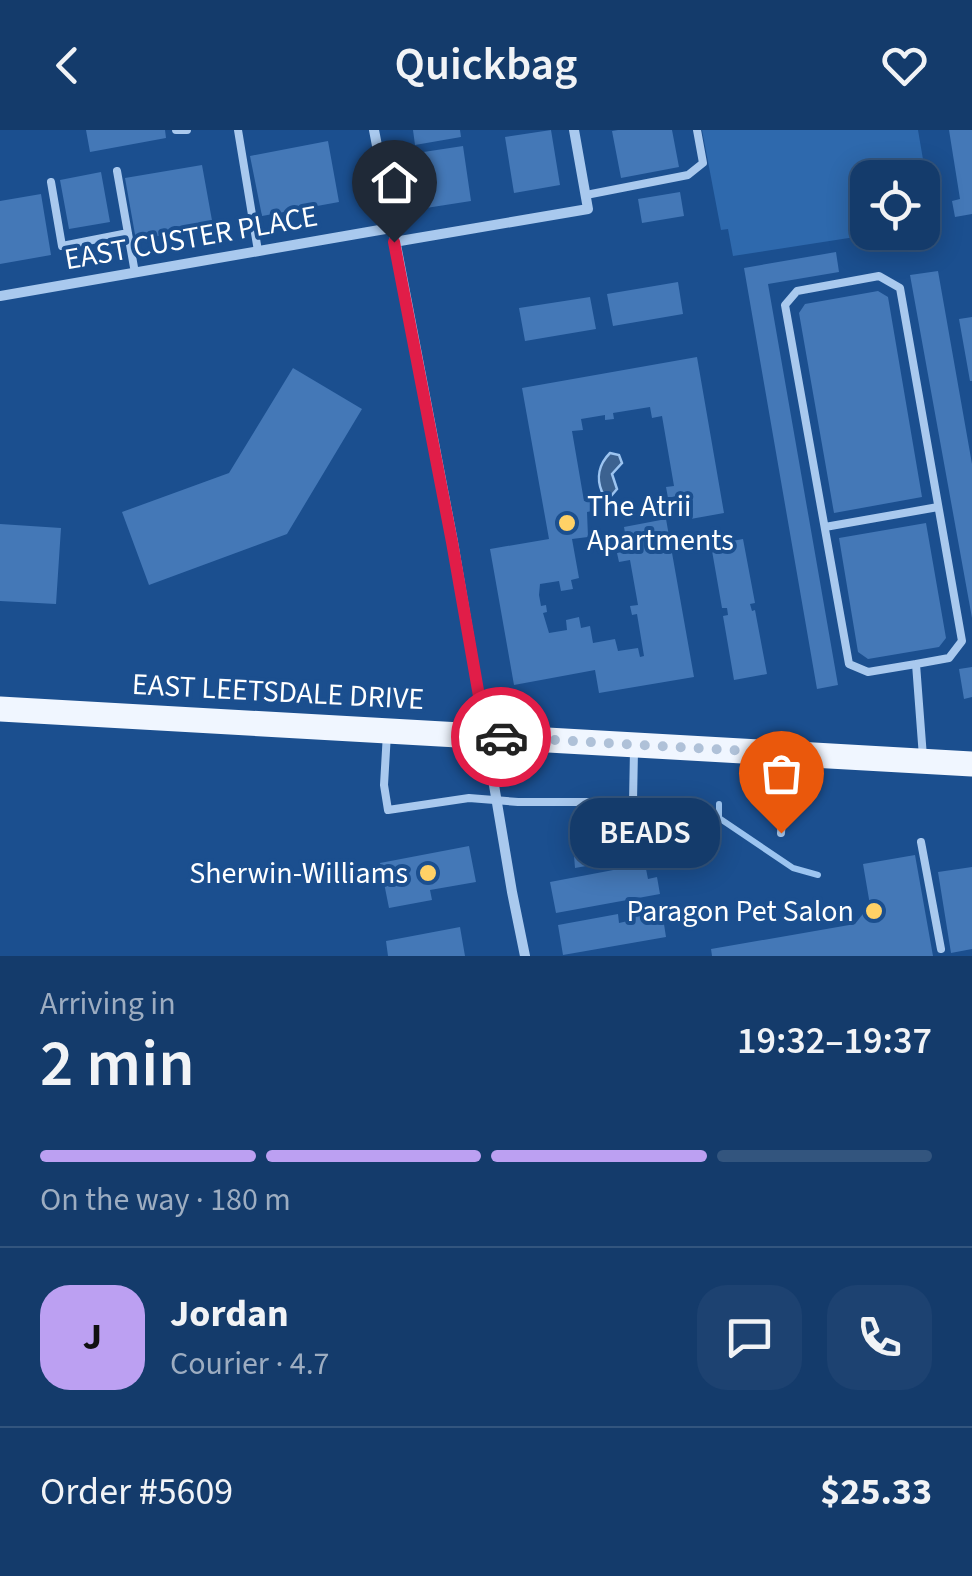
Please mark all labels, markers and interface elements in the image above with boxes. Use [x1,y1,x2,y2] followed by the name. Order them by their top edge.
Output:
[395,33,577,97] text: Quickbag
[40,38,95,93] icon: back
[877,38,932,93] icon: heart
[352,140,437,243] pin
[367,155,422,210] icon: home
[850,160,940,250] map controls
[850,160,940,250] button: locate
[61,195,321,281] street label: EAST CUSTER PLACE
[587,485,734,562] place label: The Atrii Apartments
[556,512,578,534] marker: The Atrii Apartments
[131,663,425,721] street label: EAST LEETSDALE DRIVE
[451,687,551,787] courier
[474,710,529,765] icon: car
[739,731,824,834] pin
[754,746,809,801] icon: bag
[571,798,721,868] callout: BEADS
[599,810,691,856] text: BEADS
[189,852,408,895] place label: Sherwin-Williams
[417,862,439,884] marker: Sherwin-Williams
[627,890,854,933] place label: Paragon Pet Salon
[863,900,885,922] marker: Paragon Pet Salon
[40,981,176,1027] text: Arriving in
[737,1014,932,1068] text: 19:32–19:37
[40,1018,195,1111] text: 2 min
[40,1177,291,1223] text: On the way · 180 m
[697,1285,802,1390] button: chat
[827,1285,932,1390] button: phone
[170,1287,289,1341] text: Jordan
[83,1310,102,1364] text: J
[170,1341,330,1387] text: Courier · 4.7
[40,1465,233,1519] text: Order #5609
[820,1465,932,1519] text: $25.33

